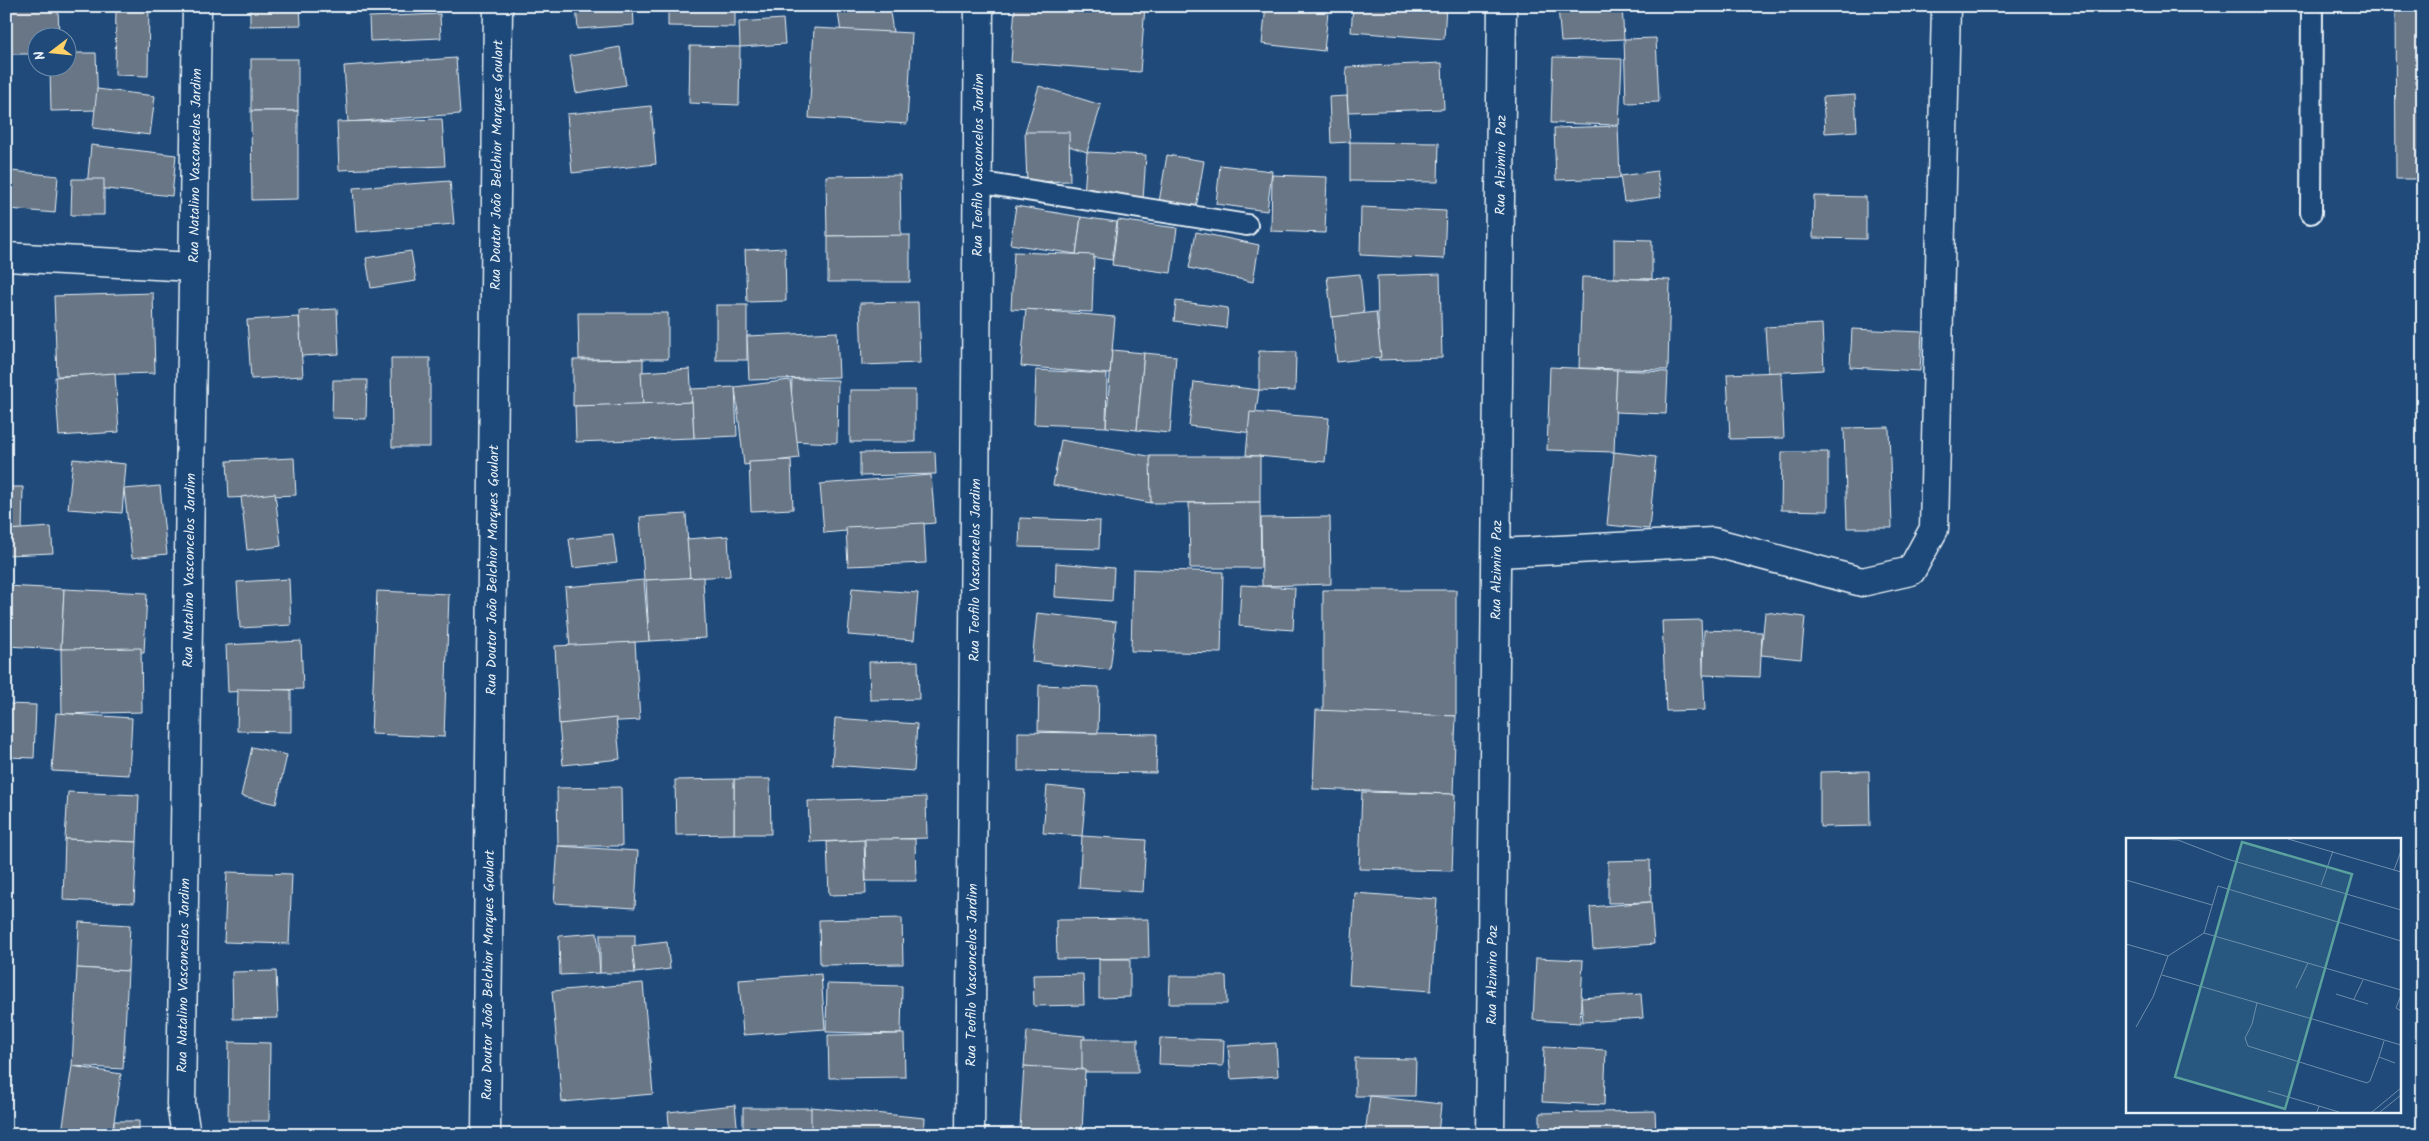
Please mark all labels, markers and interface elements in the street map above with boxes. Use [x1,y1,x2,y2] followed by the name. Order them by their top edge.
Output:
[28,28,78,78] north arrow
[485,39,510,290] street label: Rua Doutor João Belchior Marques Goulart
[29,48,52,63] text: N
[183,68,208,263] street label: Rua Natalino Vasconcelos Jardim
[967,73,990,257] street label: Rua Teofilo Vasconcelos Jardim
[1490,115,1513,215] street label: Rua Alzimiro Paz
[481,444,505,695] street label: Rua Doutor João Belchior Marques Goulart
[177,473,202,668] street label: Rua Natalino Vasconcelos Jardim
[964,478,987,662] street label: Rua Teofilo Vasconcelos Jardim
[1485,520,1509,620] street label: Rua Alzimiro Paz
[2126,838,2402,1114] inset map
[476,849,501,1100] street label: Rua Doutor João Belchior Marques Goulart
[171,878,196,1073] street label: Rua Natalino Vasconcelos Jardim
[961,883,984,1067] street label: Rua Teofilo Vasconcelos Jardim
[1481,925,1504,1025] street label: Rua Alzimiro Paz

